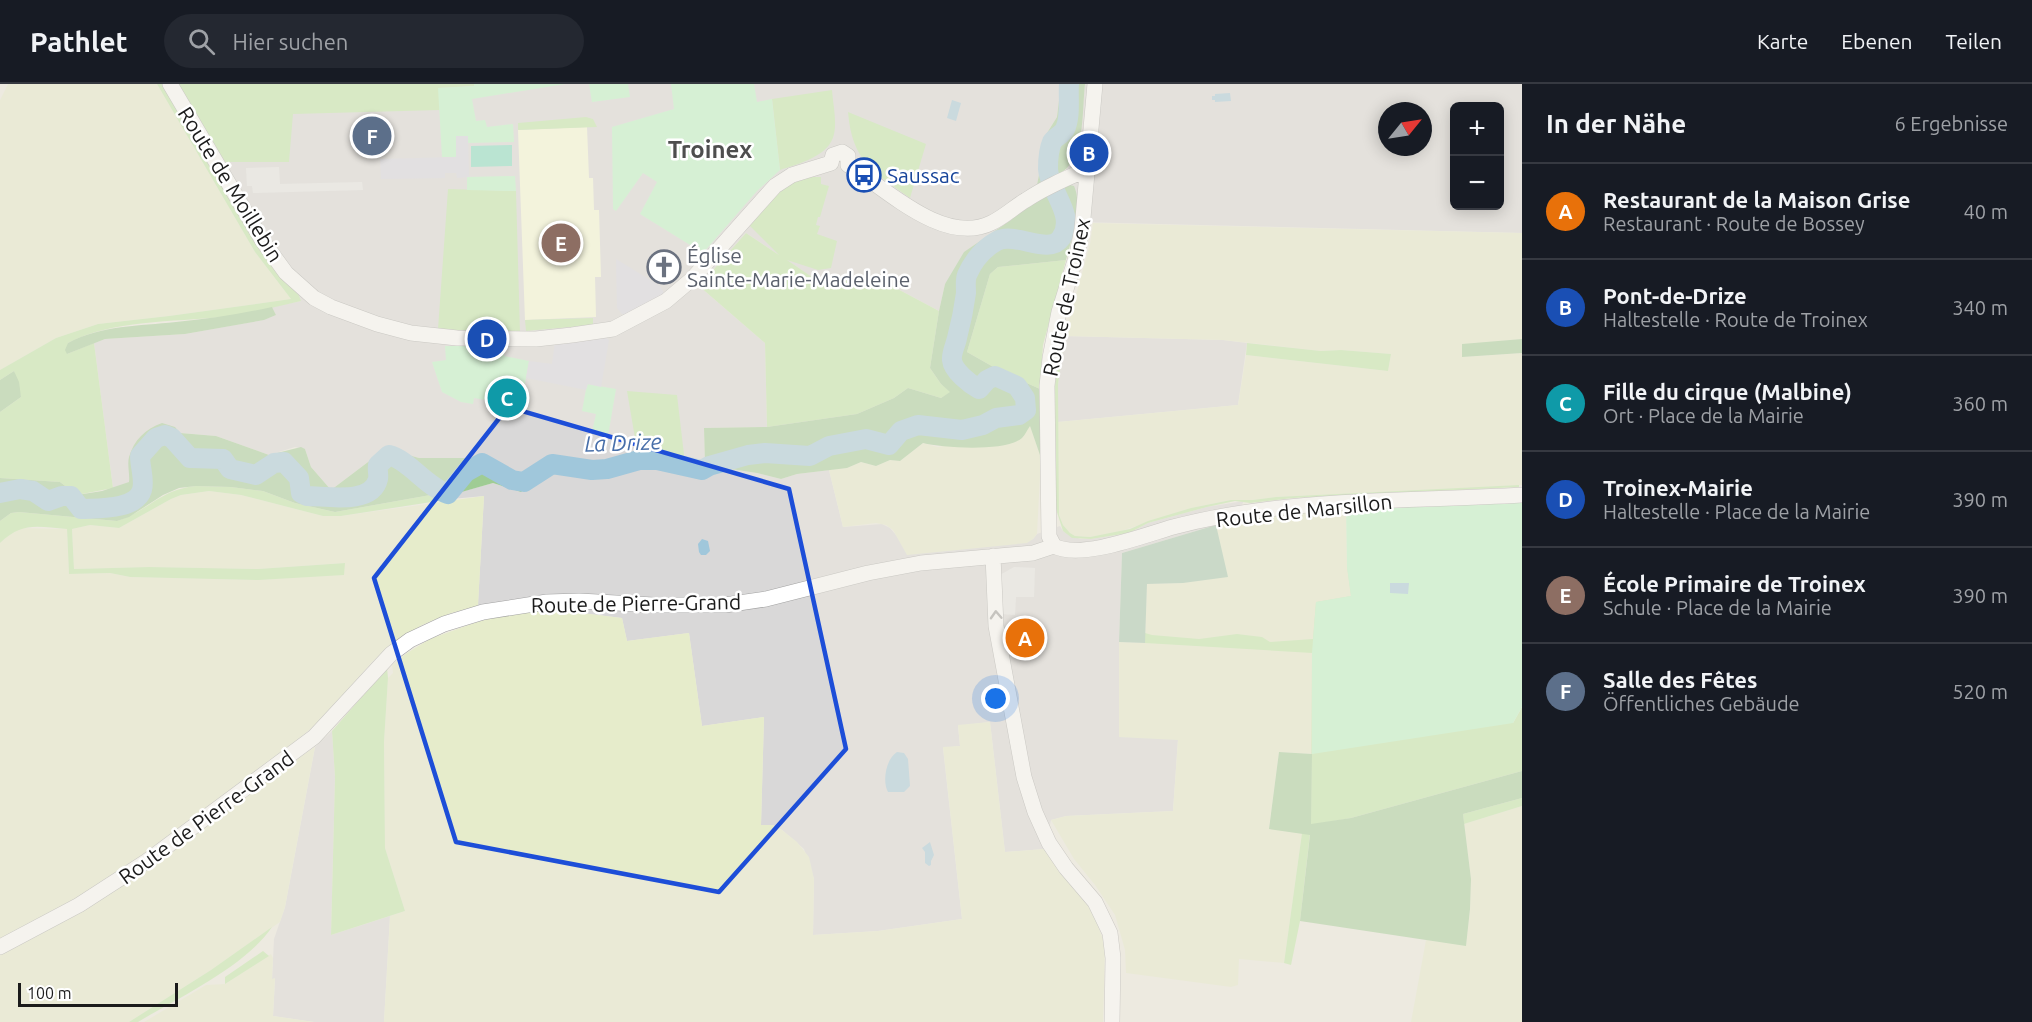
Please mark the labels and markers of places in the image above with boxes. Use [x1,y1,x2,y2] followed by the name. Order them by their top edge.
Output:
[352,113,392,158] pin: F
[1070,130,1108,176] pin: B
[846,157,882,193] bus stop icon: Saussac
[887,163,960,187] place label: Saussac
[542,220,580,266] pin: E
[687,243,910,291] place label: Église Sainte-Marie-Madeleine
[646,249,682,285] church icon: Église Sainte-Marie-Madeleine
[468,316,506,362] pin: D
[488,376,526,420] pin: C
[1006,616,1044,660] pin: A

